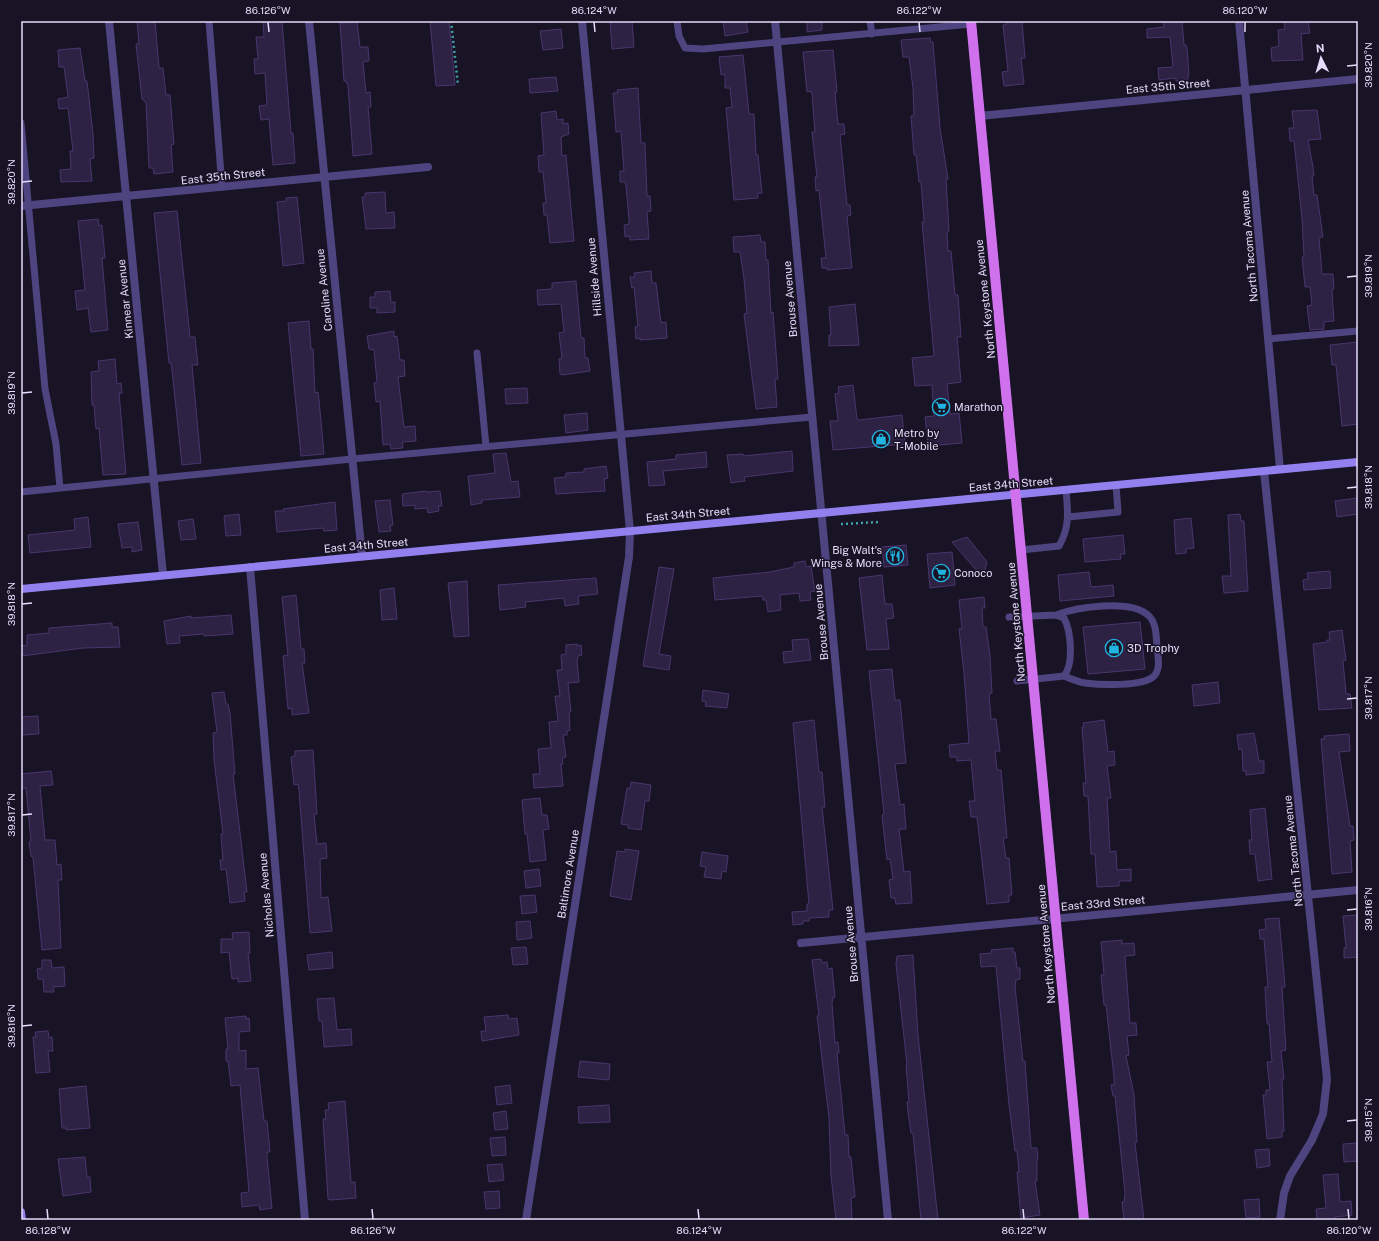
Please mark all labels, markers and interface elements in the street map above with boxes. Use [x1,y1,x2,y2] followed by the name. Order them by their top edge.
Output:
[245,4,291,16] text: 86.126°W
[571,4,617,16] text: 86.124°W
[896,4,942,16] text: 86.122°W
[1222,4,1268,16] text: 86.120°W
[1301,38,1341,78] north arrow
[1315,42,1325,54] text: N
[1362,42,1374,88] text: 39.820°N
[1125,76,1211,96] street label: East 35th Street
[5,159,17,205] text: 39.820°N
[180,166,266,186] street label: East 35th Street
[1238,190,1260,302] street label: North Tacoma Avenue
[585,237,603,317] street label: Hillside Avenue
[973,239,997,359] street label: North Keystone Avenue
[314,248,334,332] street label: Caroline Avenue
[1362,254,1374,298] text: 39.819°N
[115,259,135,339] street label: Kinnear Avenue
[781,260,799,338] street label: Brouse Avenue
[5,371,17,415] text: 39.819°N
[931,397,951,417] supermarket icon: Marathon
[954,401,1003,413] place label: Marathon
[894,427,939,452] place label: Metro by T-Mobile
[871,429,891,449] shop icon: Metro by T-Mobile
[1362,465,1374,509] text: 39.818°N
[968,474,1054,494] street label: East 34th Street
[645,504,731,524] street label: East 34th Street
[323,535,409,555] street label: East 34th Street
[811,544,882,569] place label: Big Walt's Wings & More
[885,546,905,566] restaurant icon: Big Walt's Wings & More
[1005,562,1027,682] street label: North Keystone Avenue
[931,563,951,583] supermarket icon: Conoco
[954,567,993,579] place label: Conoco
[5,582,17,626] text: 39.818°N
[812,583,830,661] street label: Brouse Avenue
[1104,638,1124,658] shop icon: 3D Trophy
[1127,642,1180,654] place label: 3D Trophy
[1362,676,1374,720] text: 39.817°N
[5,793,17,837] text: 39.817°N
[1281,795,1305,907] street label: North Tacoma Avenue
[555,829,581,919] street label: Baltimore Avenue
[256,852,276,938] street label: Nicholas Avenue
[1035,884,1057,1004] street label: North Keystone Avenue
[1362,887,1374,931] text: 39.816°N
[1060,893,1146,913] street label: East 33rd Street
[842,905,860,983] street label: Brouse Avenue
[5,1004,17,1048] text: 39.816°N
[1362,1098,1374,1142] text: 39.815°N
[25,1224,71,1236] text: 86.128°W
[350,1224,396,1236] text: 86.126°W
[676,1224,722,1236] text: 86.124°W
[1001,1224,1047,1236] text: 86.122°W
[1326,1224,1372,1236] text: 86.120°W

